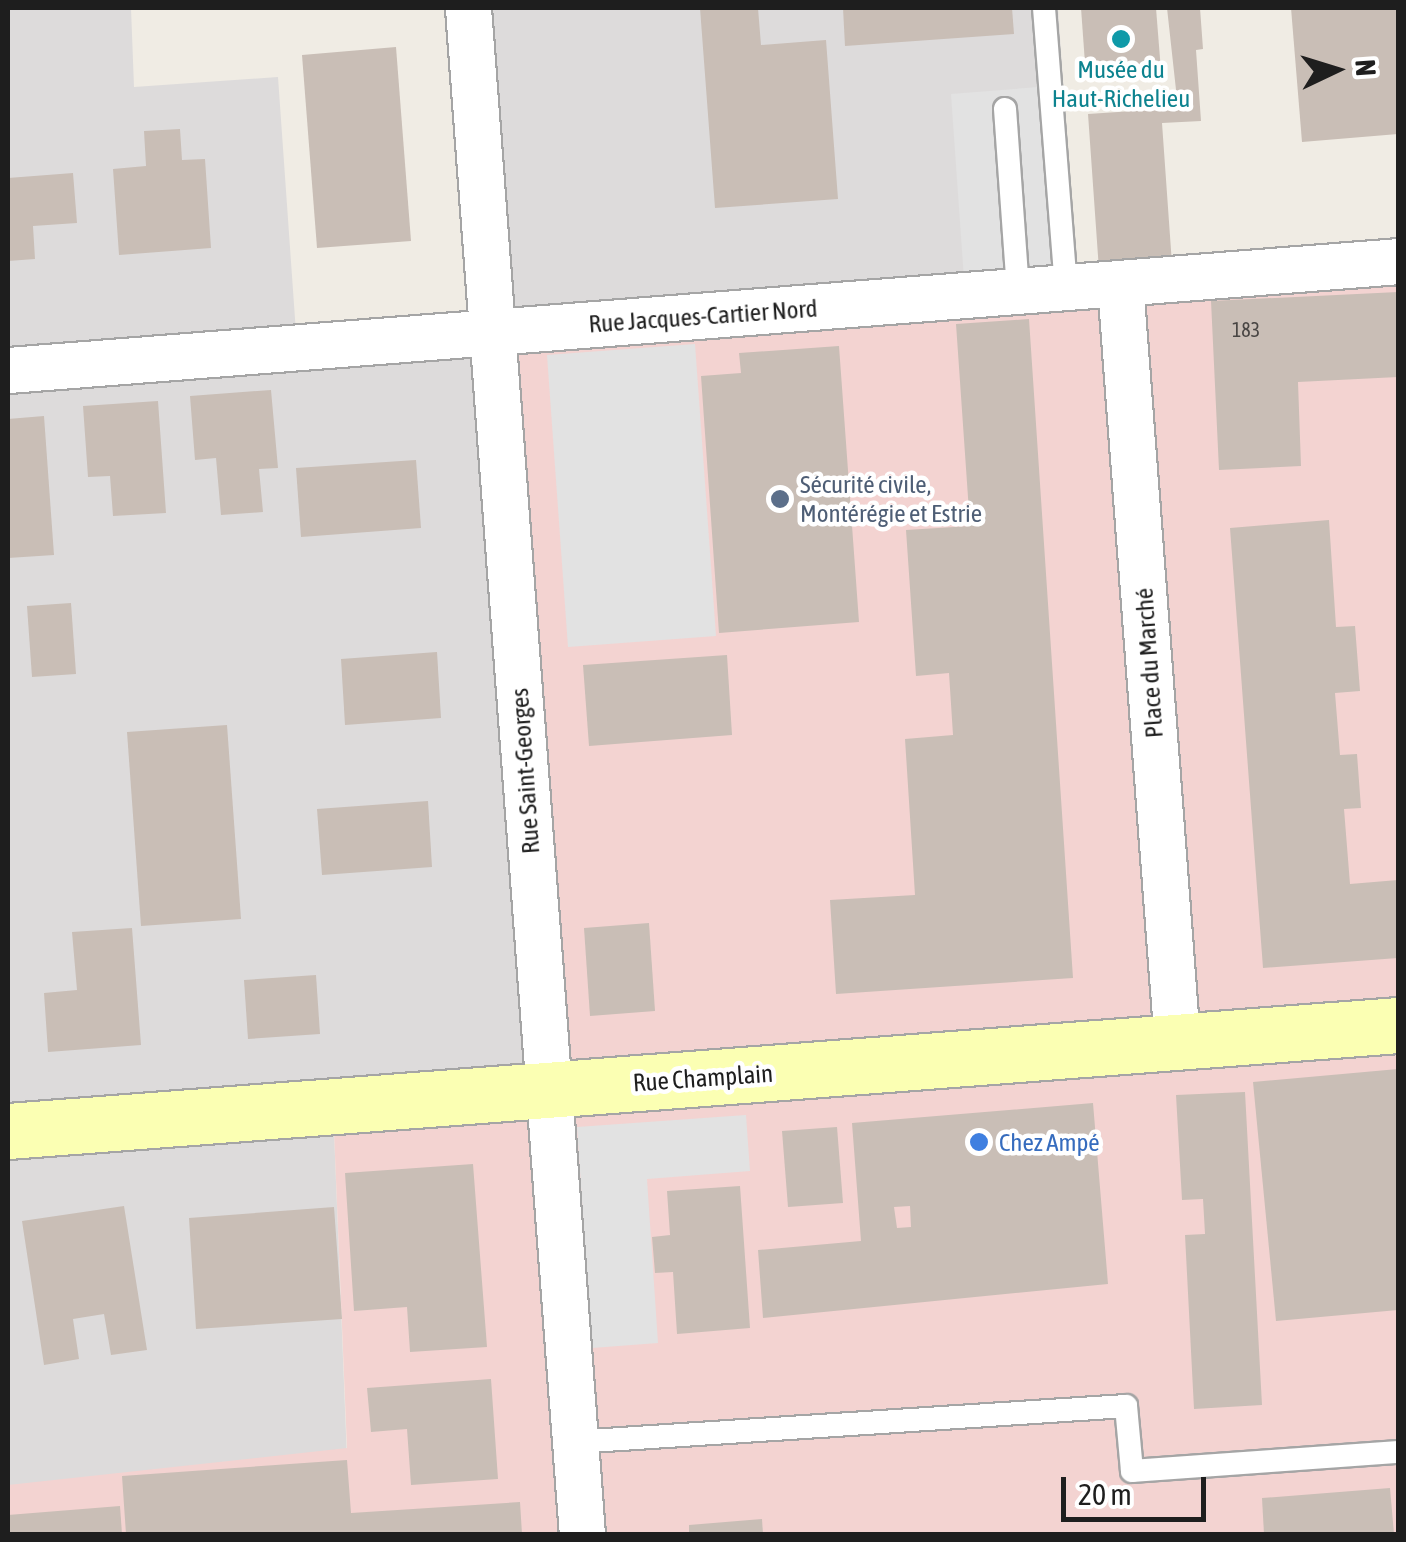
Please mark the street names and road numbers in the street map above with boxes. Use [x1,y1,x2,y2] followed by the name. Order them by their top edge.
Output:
[588,293,818,339] street label: Rue Jacques-Cartier Nord
[1129,587,1169,739] street label: Place du Marché
[504,687,546,855] street label: Rue Saint-Georges
[632,1058,774,1098] street label: Rue Champlain

